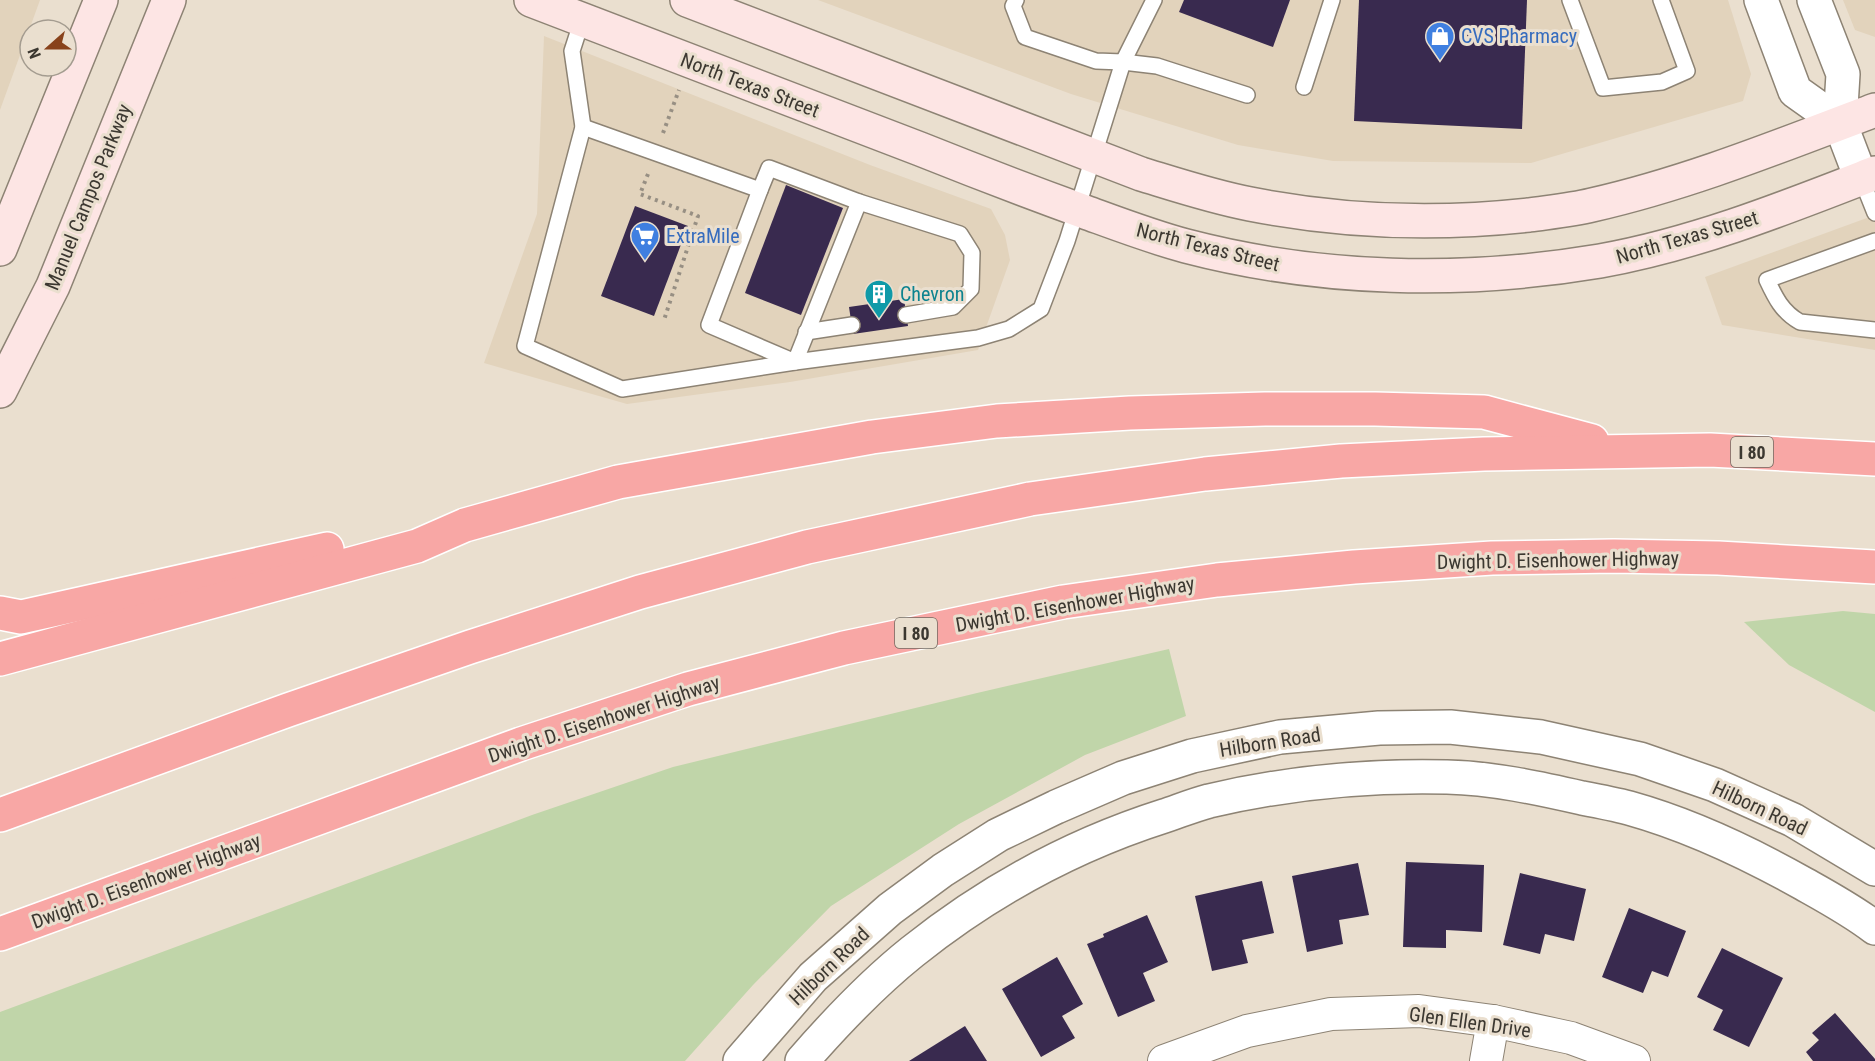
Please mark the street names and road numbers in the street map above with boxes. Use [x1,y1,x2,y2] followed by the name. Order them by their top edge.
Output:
[677,48,823,122] street label: North Texas Street
[40,100,136,294] street label: Manuel Campos Parkway
[1613,205,1761,269] street label: North Texas Street
[1134,218,1282,276] street label: North Texas Street
[1731,437,1773,467] road number: I 80
[1437,546,1679,574] street label: Dwight D. Eisenhower Highway
[954,571,1196,637] street label: Dwight D. Eisenhower Highway
[895,618,937,648] road number: I 80
[485,670,723,768] street label: Dwight D. Eisenhower Highway
[1218,722,1322,762] street label: Hilborn Road
[1709,776,1811,840] street label: Hilborn Road
[28,828,264,934] street label: Dwight D. Eisenhower Highway
[784,922,874,1010] street label: Hilborn Road
[1408,1002,1532,1042] street label: Glen Ellen Drive

